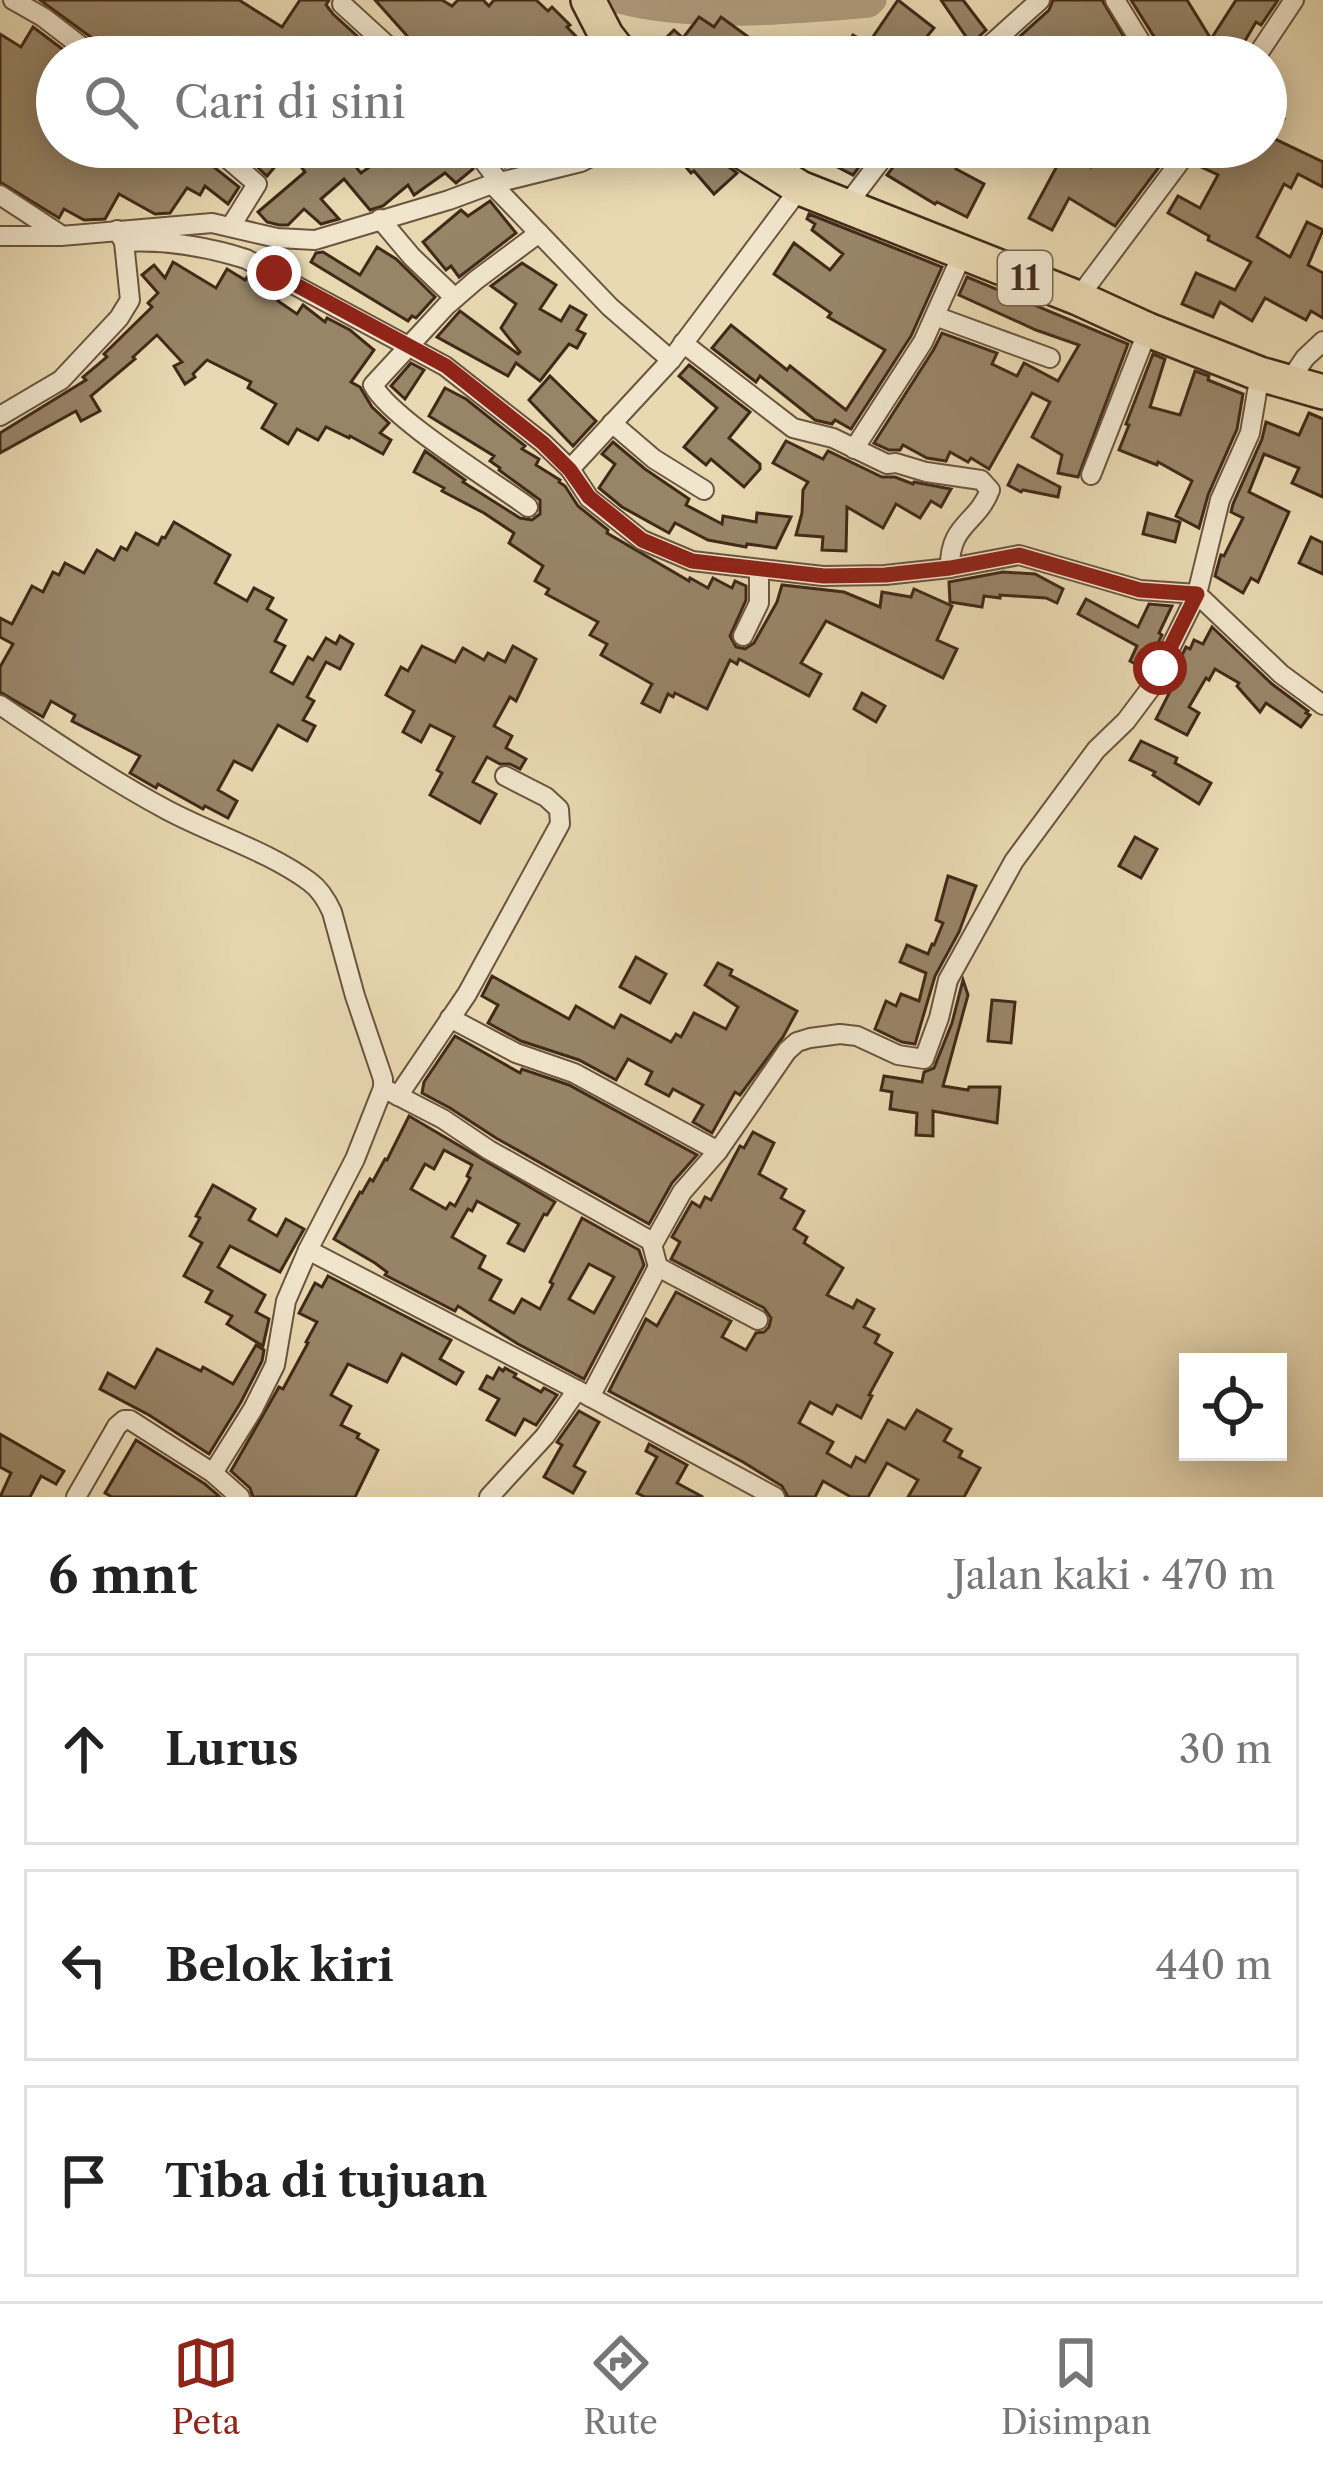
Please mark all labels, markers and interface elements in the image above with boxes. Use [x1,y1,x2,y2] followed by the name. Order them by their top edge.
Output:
[36,36,1287,168] search box
[78,69,144,135] icon: search
[174,74,405,130] text: Cari di sini
[247,246,301,300] route end
[998,251,1052,305] road number: 11
[1133,641,1187,695] route start
[1179,1353,1287,1461] map controls
[1179,1353,1287,1461] button: locate
[48,1544,197,1606] text: 6 mnt
[953,1551,1275,1599] text: Jalan kaki · 470 m
[51,1716,117,1782] icon: ahead
[165,1721,299,1777] text: Lurus
[1179,1725,1272,1773] text: 30 m
[51,1932,117,1998] icon: left
[165,1937,394,1993] text: Belok kiri
[1155,1941,1272,1989] text: 440 m
[51,2148,117,2214] icon: arrive
[165,2153,488,2209] text: Tiba di tujuan
[172,2330,240,2443] tab: Peta
[583,2330,658,2443] tab: Rute
[1001,2330,1151,2443] tab: Disimpan

